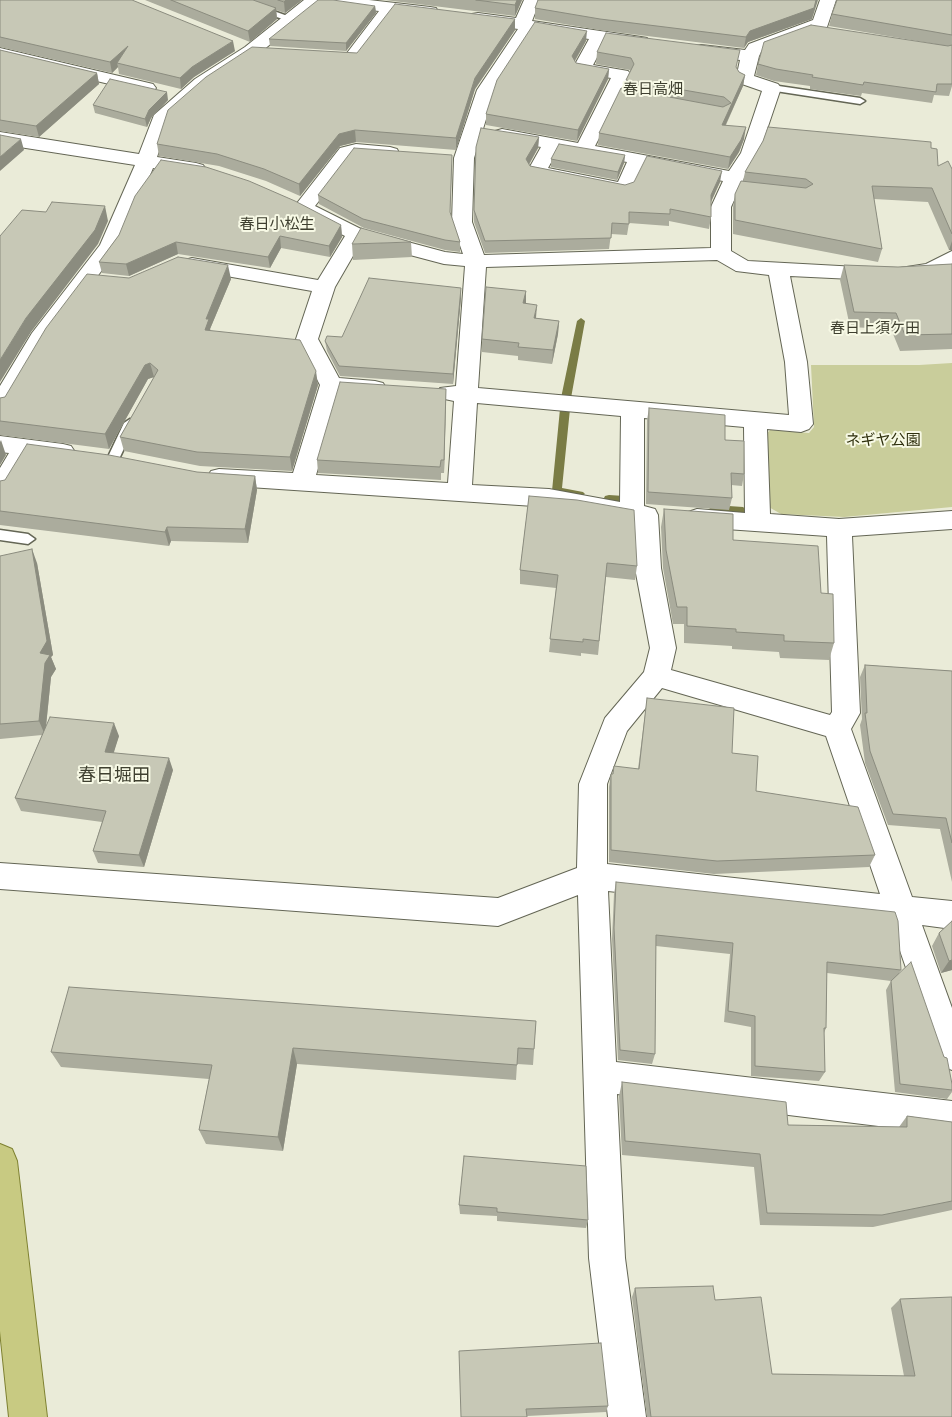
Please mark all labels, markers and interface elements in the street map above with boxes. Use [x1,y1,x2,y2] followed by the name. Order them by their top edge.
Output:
[623,81,683,99] district label: 春日高畑
[240,216,314,234] district label: 春日小松生
[830,320,920,338] district label: 春日上須ケ田
[846,432,920,450] park label: ネギヤ公園
[78,766,150,788] district label: 春日堀田

